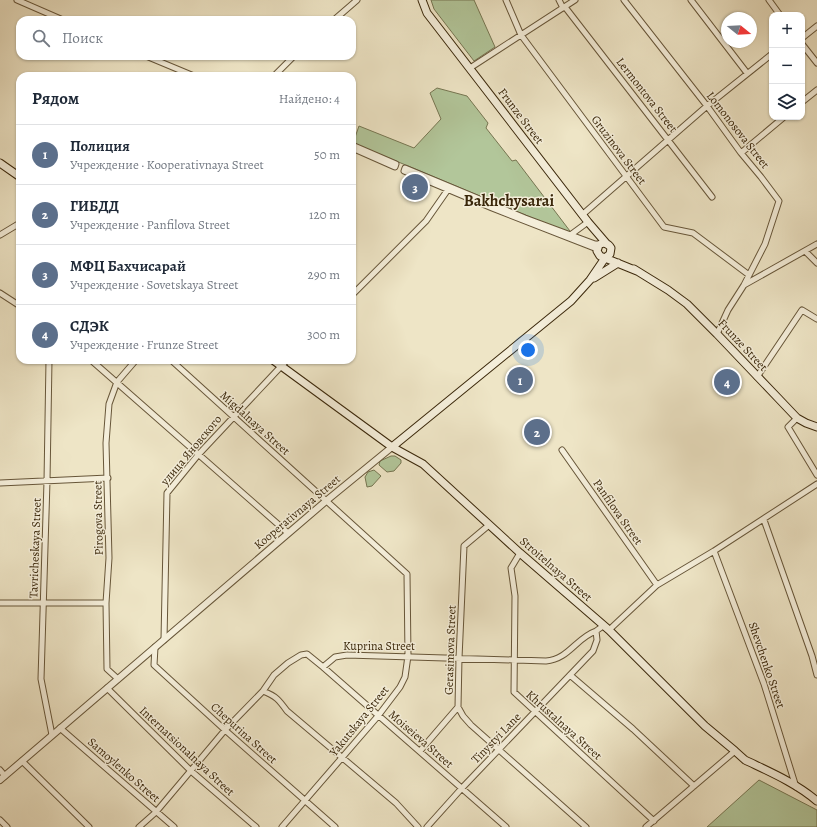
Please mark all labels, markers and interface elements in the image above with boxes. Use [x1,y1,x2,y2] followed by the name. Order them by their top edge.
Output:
[721,12,757,48] north arrow
[769,12,805,120] map controls
[769,12,805,48] button: +
[16,16,356,60] search box
[30,27,52,49] icon: search
[62,28,103,48] text: Поиск
[769,48,805,84] button: −
[613,54,681,136] street label: Lermontova Street
[769,84,805,120] button: layers
[495,85,547,147] street label: Frunze Street
[32,87,79,110] text: Рядом
[703,88,773,172] street label: Lomonosova Street
[279,90,340,107] text: Найдено: 4
[588,112,650,188] street label: Gruzinova Street
[70,136,130,156] text: Полиция
[43,146,47,163] text: 1
[314,146,340,163] text: 50 m
[70,156,264,173] text: Учреждение · Kooperativnaya Street
[402,172,428,202] pin: 3
[464,190,555,212] district label: Bakhchysarai
[70,196,119,216] text: ГИБДД
[42,206,48,223] text: 2
[309,206,340,223] text: 120 m
[70,216,230,233] text: Учреждение · Panfilova Street
[70,256,186,276] text: МФЦ Бахчисарай
[42,266,48,283] text: 3
[308,266,340,283] text: 290 m
[70,276,239,293] text: Учреждение · Sovetskaya Street
[715,315,771,375] street label: Frunze Street
[70,316,109,336] text: СДЭК
[42,326,48,343] text: 4
[307,326,340,343] text: 300 m
[70,336,219,353] text: Учреждение · Frunze Street
[518,340,538,360] your location
[507,365,533,395] pin: 1
[714,367,740,397] pin: 4
[217,387,293,459] street label: Migdalnaya Street
[156,411,225,489] street label: улица Яновского
[524,417,550,447] pin: 2
[250,471,344,553] street label: Kooperativnaya Street
[589,476,647,548] street label: Panfilova Street
[89,480,107,556] street label: Pirogova Street
[25,498,45,598] street label: Tavricheskaya Street
[516,533,596,605] street label: Stroitelnaya Street
[440,605,460,695] street label: Gerasimova Street
[745,620,789,710] street label: Shevchenko Street
[343,638,415,654] street label: Kuprina Street
[325,682,392,760] street label: Yakutskaya Street
[523,687,605,763] street label: Khrustalnaya Street
[207,699,281,767] street label: Chepurina Street
[136,703,238,799] street label: Internatsionalnaya Street
[385,706,457,772] street label: Moiseieva Street
[468,709,524,767] street label: Tinystyi Lane
[84,734,164,806] street label: Samoylenko Street

